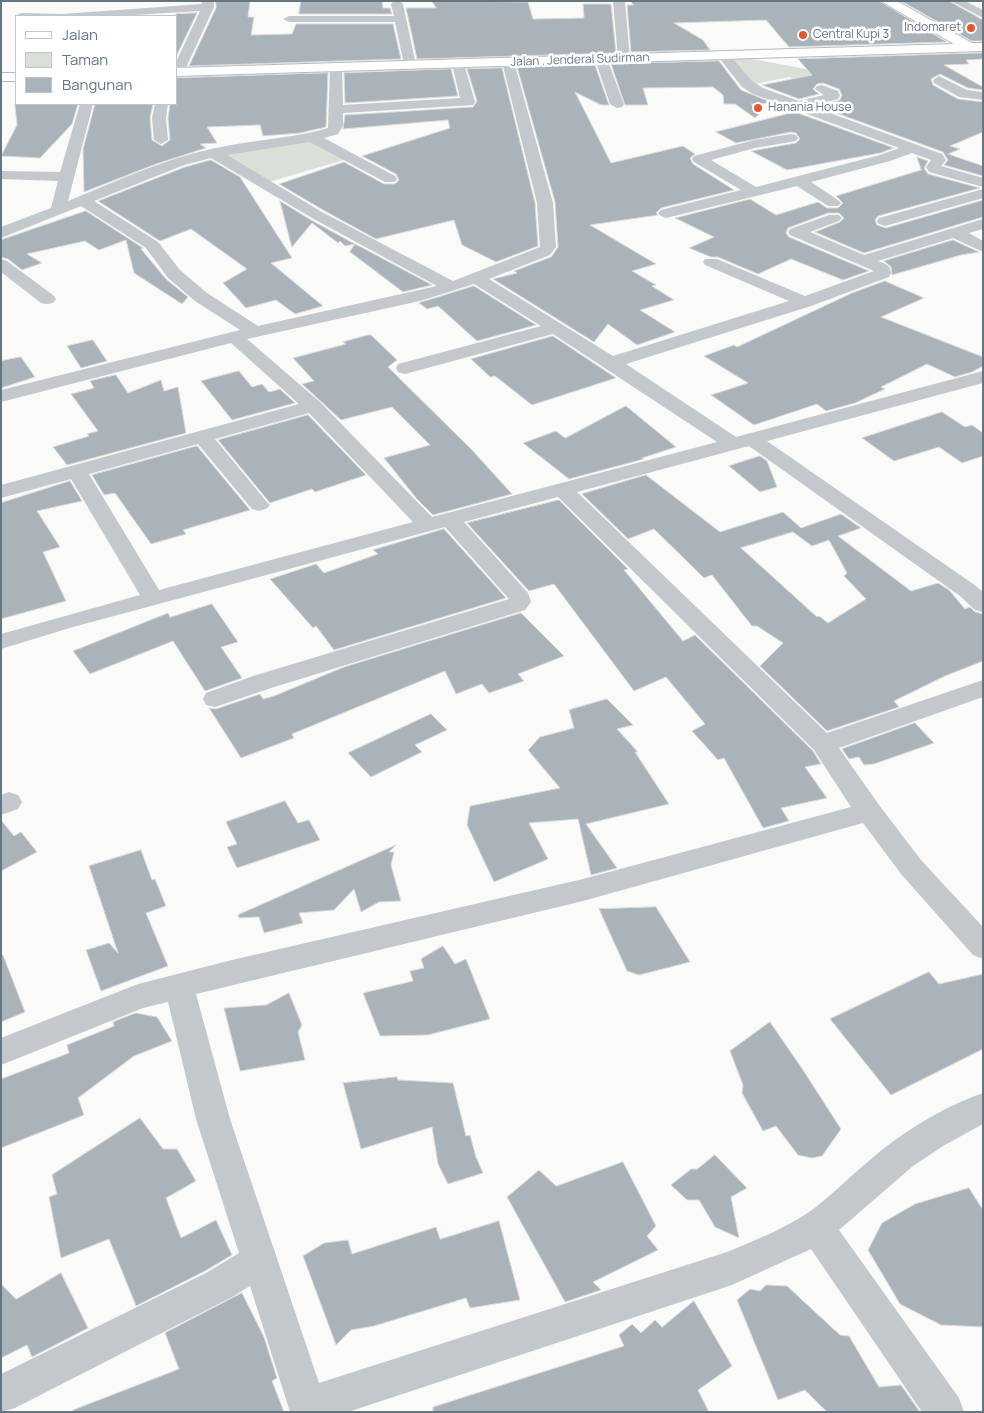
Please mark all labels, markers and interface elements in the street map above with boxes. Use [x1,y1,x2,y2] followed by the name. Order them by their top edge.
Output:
[15,15,178,105] legend
[904,21,961,35] place label: Indomaret
[965,22,977,34] marker: Indomaret
[62,24,98,45] text: Jalan
[813,28,889,42] place label: Central Kupi 3
[797,29,809,41] marker: Central Kupi 3
[62,49,108,70] text: Taman
[510,50,650,70] street label: Jalan . Jenderal Sudirman
[62,74,132,95] text: Bangunan
[768,101,851,115] place label: Hanania House
[752,102,764,114] marker: Hanania House

